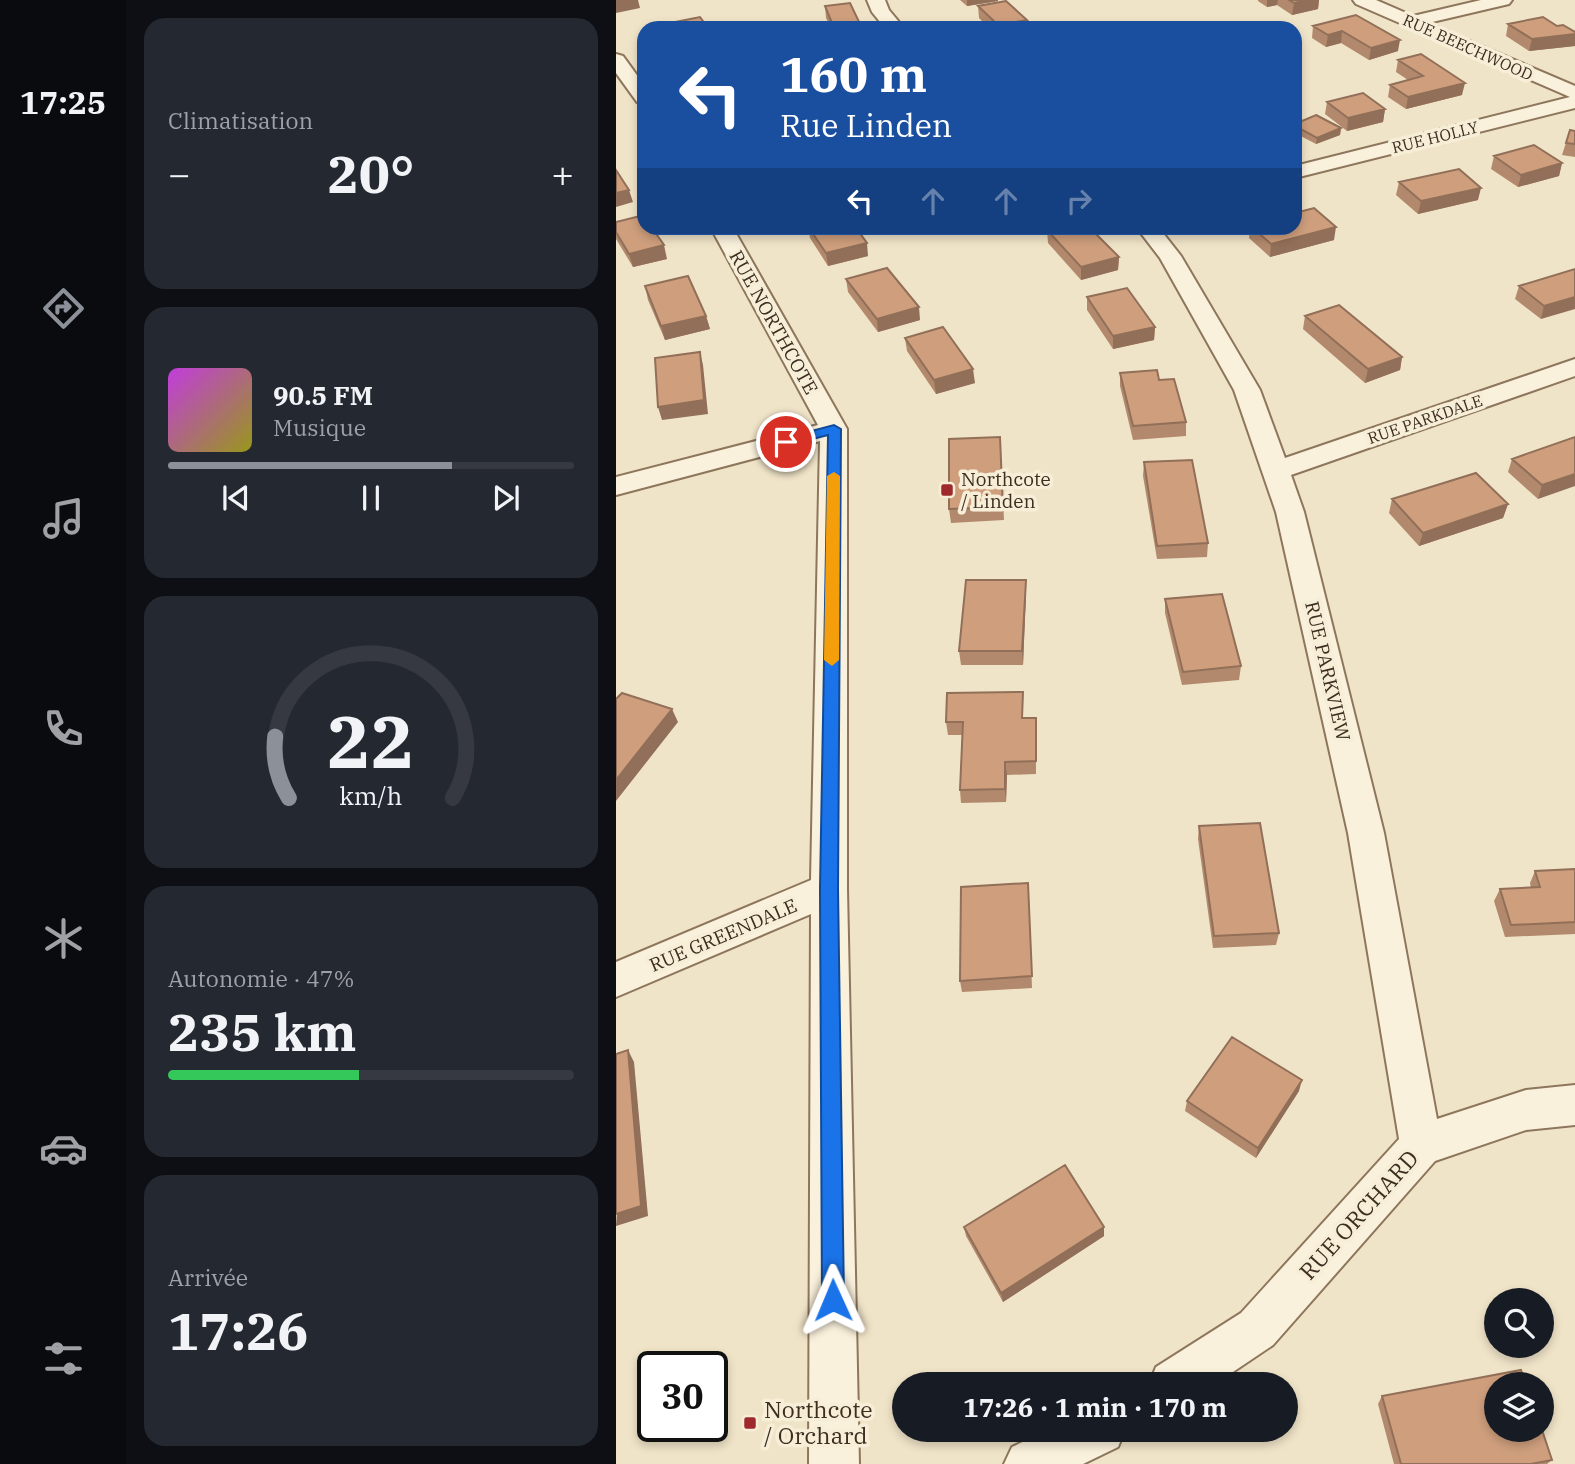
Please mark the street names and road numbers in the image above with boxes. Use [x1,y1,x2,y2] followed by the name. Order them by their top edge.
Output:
[1400,9,1536,85] street label: RUE BEECHWOOD
[1390,117,1480,157] street label: RUE HOLLY
[724,246,824,398] street label: RUE NORTHCOTE
[1365,390,1485,448] street label: RUE PARKDALE
[1300,599,1356,743] street label: RUE PARKVIEW
[646,893,800,977] street label: RUE GREENDALE
[1292,1143,1424,1285] street label: RUE ORCHARD

